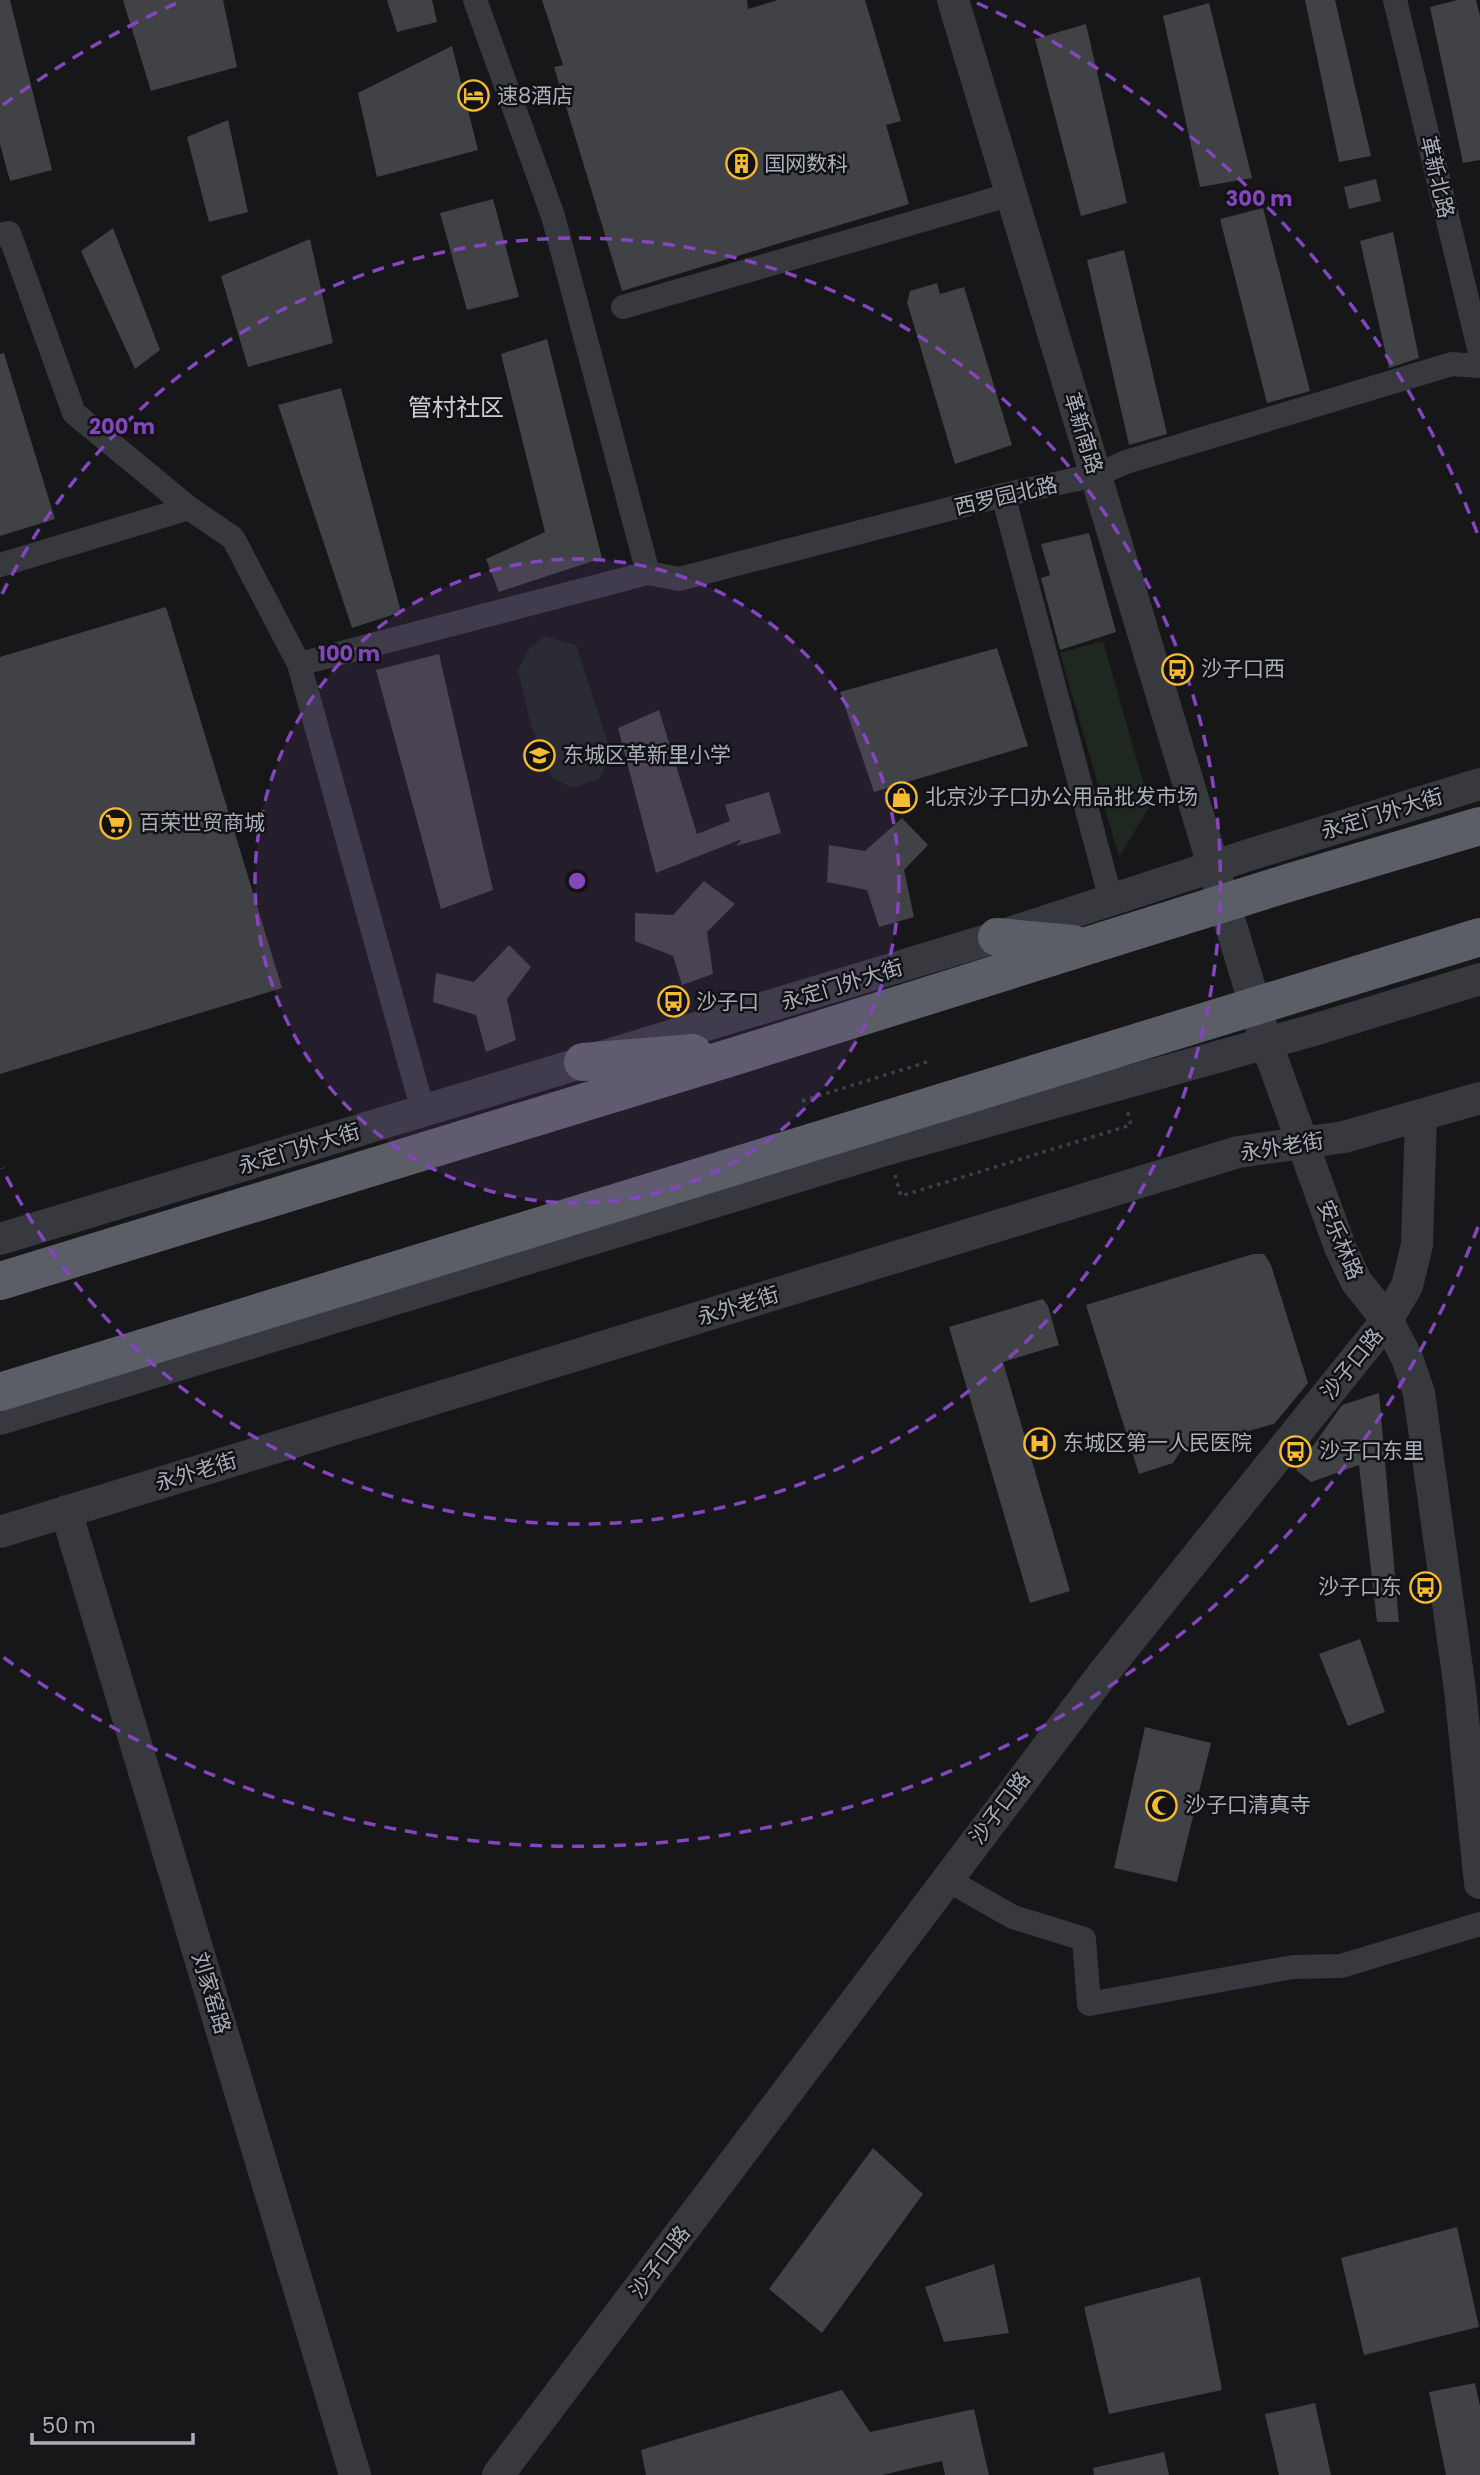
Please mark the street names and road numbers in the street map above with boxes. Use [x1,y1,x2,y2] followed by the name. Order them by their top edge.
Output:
[1414,133,1461,221] street label: 革新北路
[1057,388,1110,477] street label: 革新南路
[951,470,1060,521] street label: 西罗园北路
[1317,781,1446,846] street label: 永定门外大街
[777,952,906,1017] street label: 永定门外大街
[234,1116,363,1181] street label: 永定门外大街
[1238,1126,1326,1167] street label: 永外老街
[1311,1195,1370,1284] street label: 安乐林路
[693,1279,782,1332] street label: 永外老街
[1314,1322,1389,1405] street label: 沙子口路
[151,1445,240,1498] street label: 永外老街
[963,1765,1036,1850] street label: 沙子口路
[185,1948,238,2037] street label: 刘家窑路
[623,2219,696,2304] street label: 沙子口路

